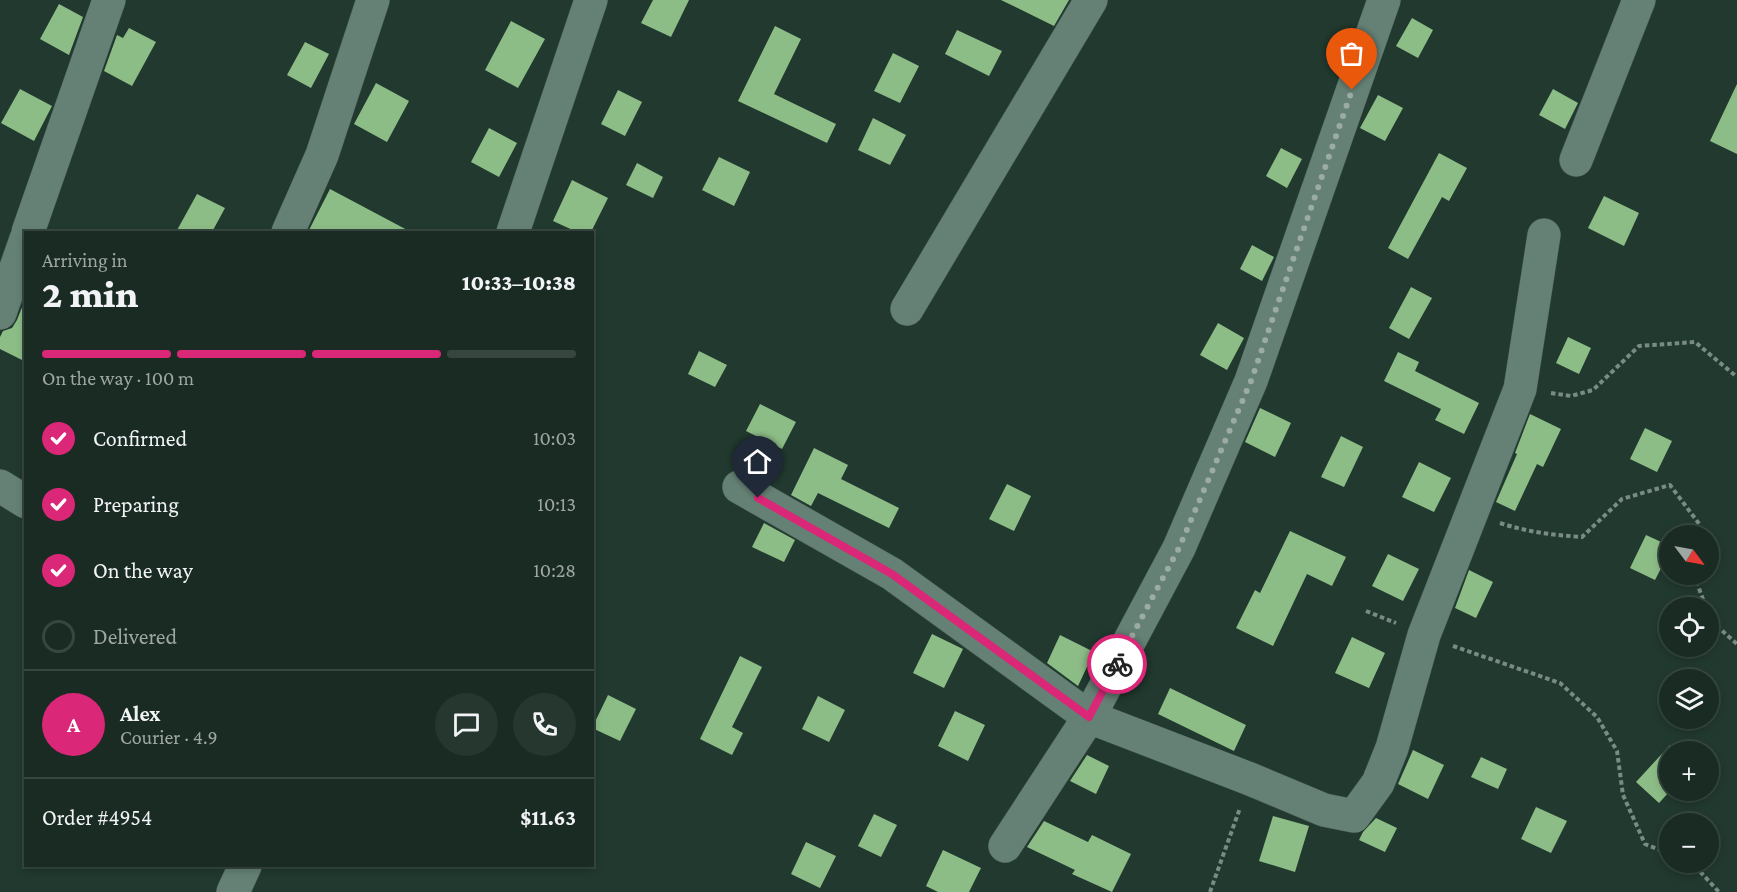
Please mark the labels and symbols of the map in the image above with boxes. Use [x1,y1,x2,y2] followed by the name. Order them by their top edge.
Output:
[1326,28,1377,90] pin
[732,436,783,498] pin
[1659,525,1719,585] north arrow
[1087,634,1147,694] courier

